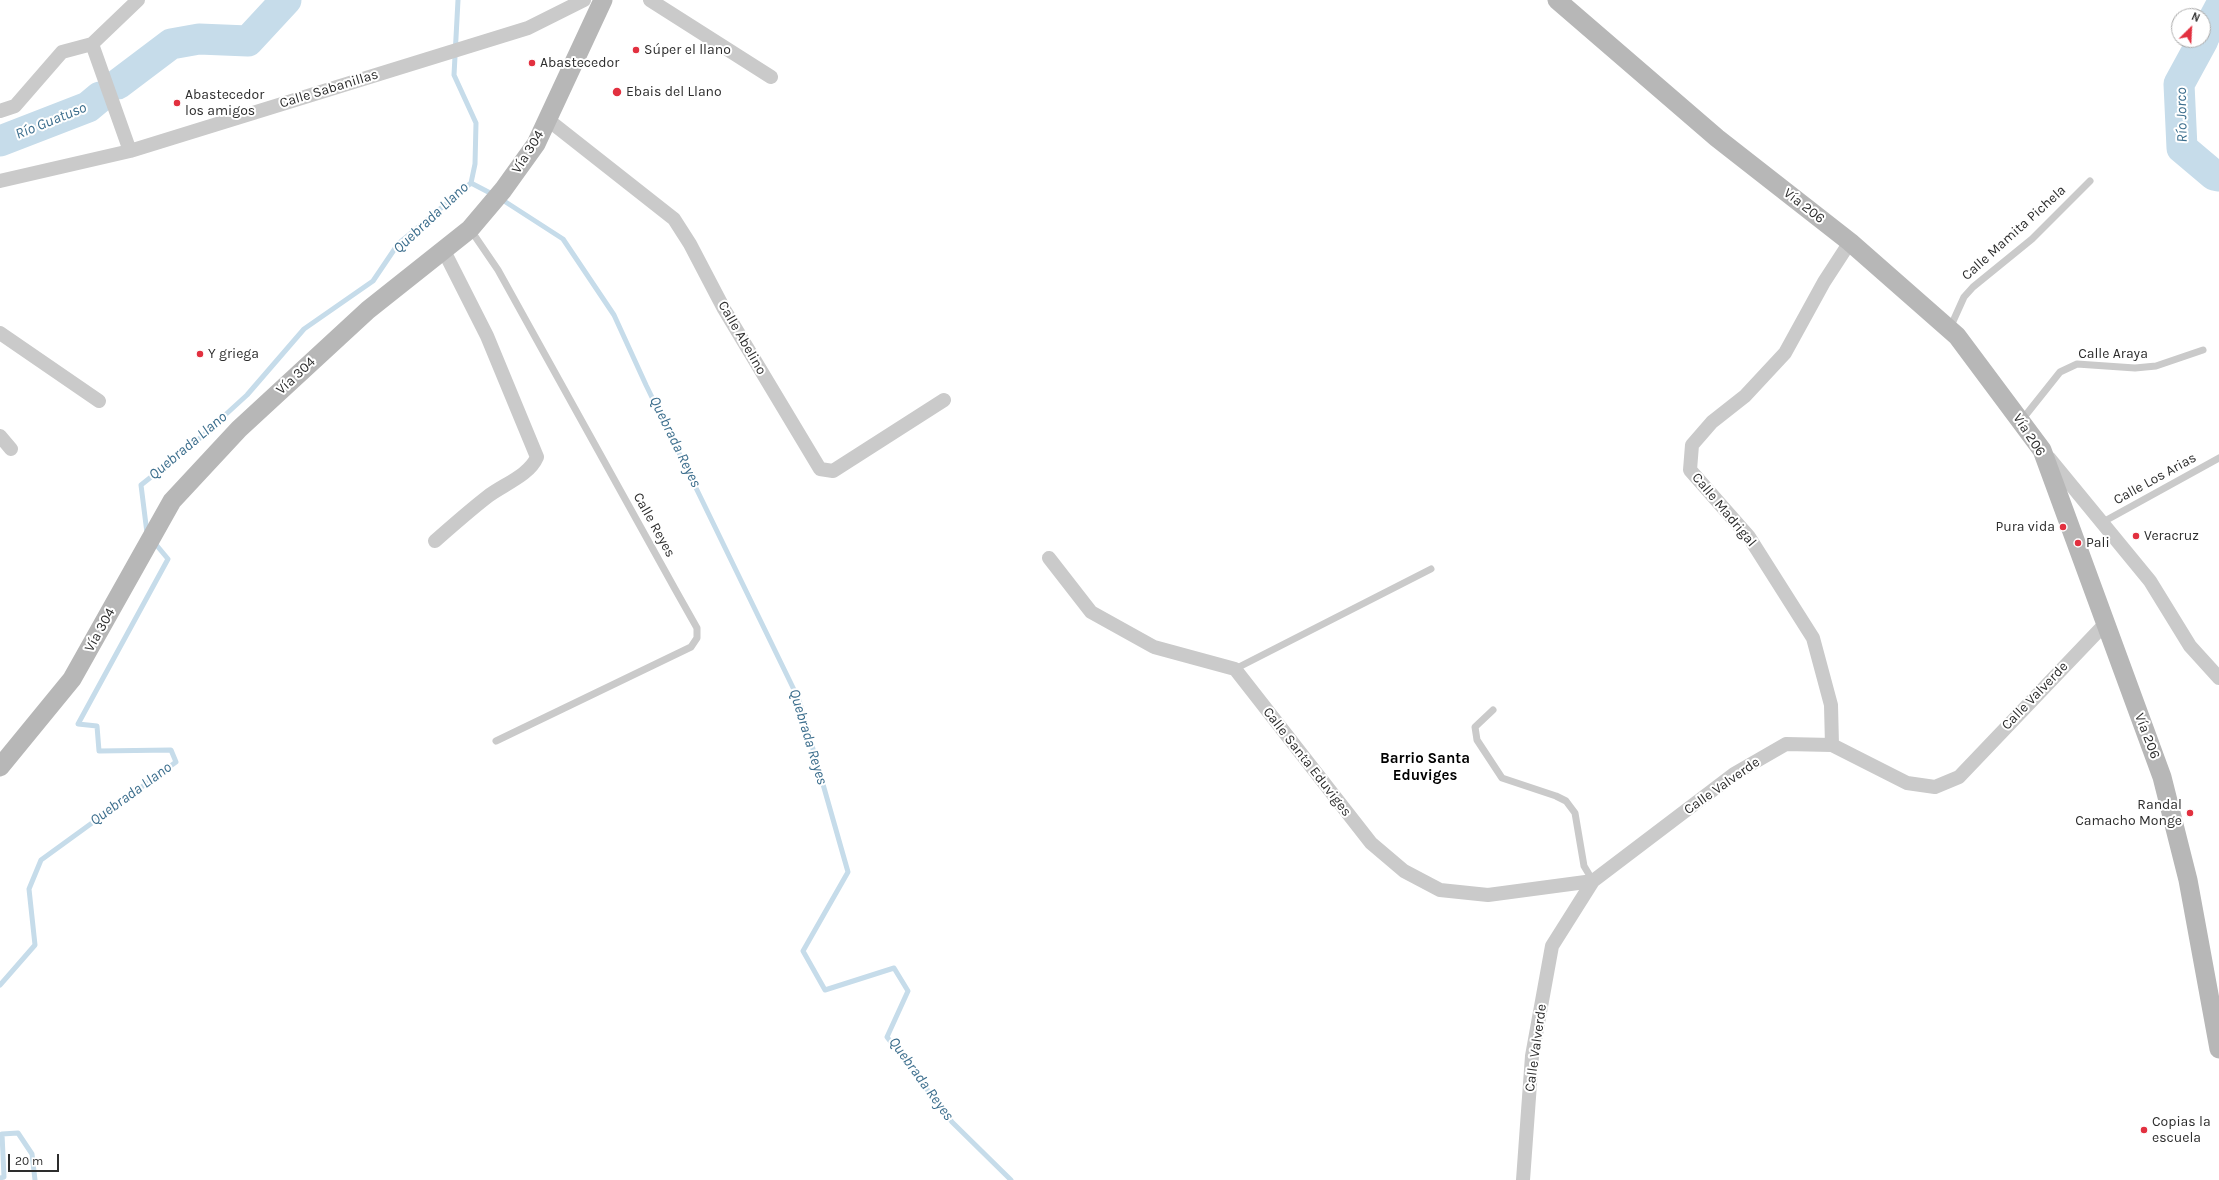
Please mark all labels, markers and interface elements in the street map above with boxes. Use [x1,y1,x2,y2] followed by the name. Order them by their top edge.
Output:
[2171,8,2211,48] north arrow
[2189,10,2202,25] text: N
[644,42,731,58] place label: Súper el llano
[631,45,641,55] marker: Súper el llano
[540,55,619,71] place label: Abastecedor
[527,58,537,68] marker: Abastecedor
[278,66,380,112] street label: Calle Sabanillas
[626,84,722,100] place label: Ebais del Llano
[611,86,623,98] marker: Ebais del Llano
[185,87,264,120] place label: Abastecedor los amigos
[2173,87,2191,143] water label: Río Jorco
[172,98,182,108] marker: Abastecedor los amigos
[13,99,89,143] water label: Río Guatuso
[508,127,548,177] street label: Vía 304
[390,179,472,257] water label: Quebrada Llano
[1959,182,2069,284] street label: Calle Mamita Pichela
[1780,185,1828,227] street label: Vía 206
[714,298,770,378] street label: Calle Abelino
[208,346,259,362] place label: Y griega
[2078,346,2148,362] street label: Calle Araya
[195,349,205,359] marker: Y griega
[273,354,319,398] street label: Vía 304
[645,394,705,490] water label: Quebrada Reyes
[145,408,231,484] water label: Quebrada Llano
[2009,410,2049,460] street label: Vía 206
[2111,449,2199,509] street label: Calle Los Arias
[1688,470,1760,550] street label: Calle Madrigal
[629,490,679,560] street label: Calle Reyes
[1995,519,2055,535] place label: Pura vida
[2058,522,2068,532] marker: Pura vida
[2144,528,2199,544] place label: Veracruz
[2131,531,2141,541] marker: Veracruz
[2086,535,2110,551] place label: Pali
[2073,538,2083,548] marker: Pali
[81,605,119,655] street label: Vía 304
[1998,658,2072,734] street label: Calle Valverde
[785,687,831,787] water label: Quebrada Reyes
[1259,704,1355,820] street label: Calle Santa Eduviges
[2131,711,2163,761] street label: Vía 206
[1380,750,1470,785] district label: Barrio Santa Eduviges
[1681,754,1763,818] street label: Calle Valverde
[87,758,175,830] water label: Quebrada Llano
[2075,797,2182,830] place label: Randal Camacho Monge
[2185,808,2195,818] marker: Randal Camacho Monge
[1522,1003,1550,1093] street label: Calle Valverde
[885,1034,957,1124] water label: Quebrada Reyes
[2152,1114,2211,1146] place label: Copias la escuela
[2139,1125,2149,1135] marker: Copias la escuela
[10,1146,61,1172] scale bar
[15,1154,43,1168] text: 20 m

